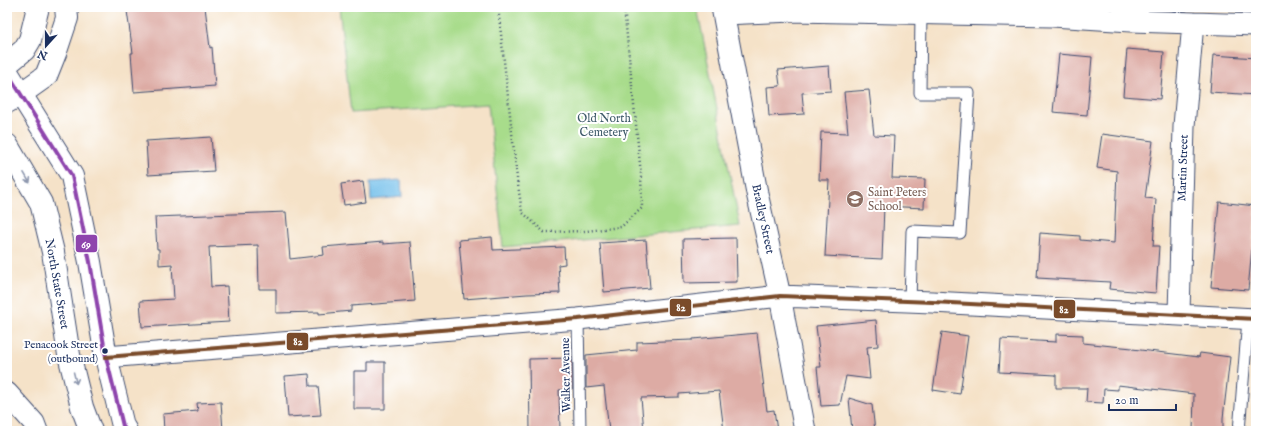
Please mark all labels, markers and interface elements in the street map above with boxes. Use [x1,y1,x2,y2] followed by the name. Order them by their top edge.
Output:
[26,26,66,66] north arrow
[35,46,51,63] text: N
[577,111,631,140] park label: Old North Cemetery
[1174,134,1192,202] street label: Martin Street
[23,172,31,184] one-way arrow
[748,183,778,255] street label: Bradley Street
[868,185,926,214] place label: Saint Peters School
[845,189,865,209] school or university icon: Saint Peters School
[75,234,98,253] line badge: 69
[42,238,72,330] street label: North State Street
[81,238,91,252] text: 69
[669,298,692,317] line badge: 82
[1053,299,1076,319] line badge: 82
[676,301,687,315] text: 82
[1059,303,1070,317] text: 82
[286,332,309,351] line badge: 82
[293,335,304,349] text: 82
[558,337,574,412] street label: Walker Avenue
[24,338,98,366] place label: Penacook Street (outbound)
[100,346,110,356] marker: Penacook Street (outbound)
[72,372,79,385] one-way arrow
[1109,386,1176,412] scale bar
[1115,393,1138,408] text: 20 m

